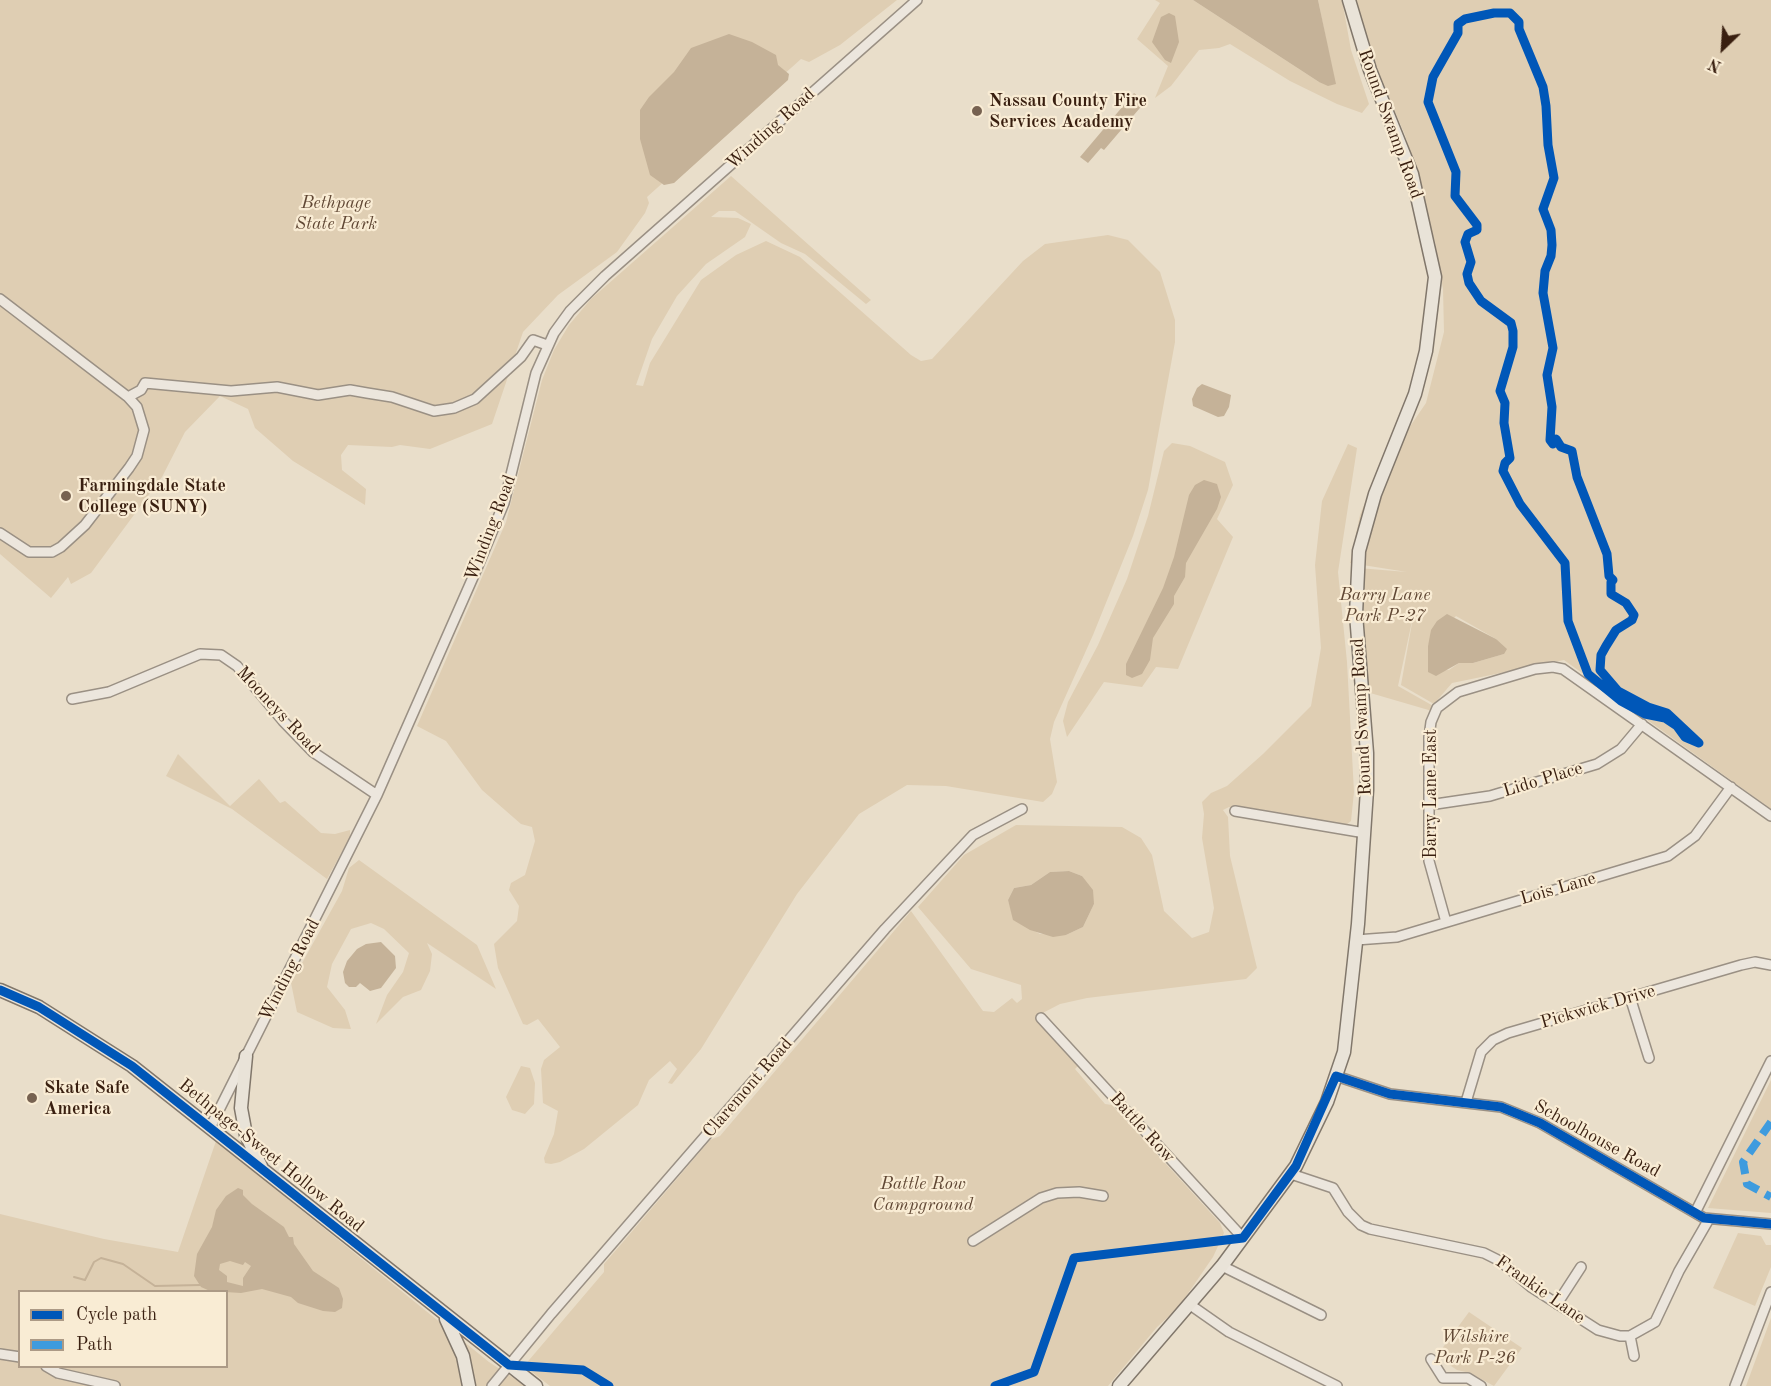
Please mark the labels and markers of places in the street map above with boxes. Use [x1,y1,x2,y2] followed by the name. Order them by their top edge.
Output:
[989,90,1147,132] place label: Nassau County Fire Services Academy
[970,104,984,118] marker: Nassau County Fire Services Academy
[78,475,226,518] place label: Farmingdale State College (SUNY)
[59,489,73,503] marker: Farmingdale State College (SUNY)
[44,1077,130,1120] place label: Skate Safe America
[25,1091,39,1105] marker: Skate Safe America

